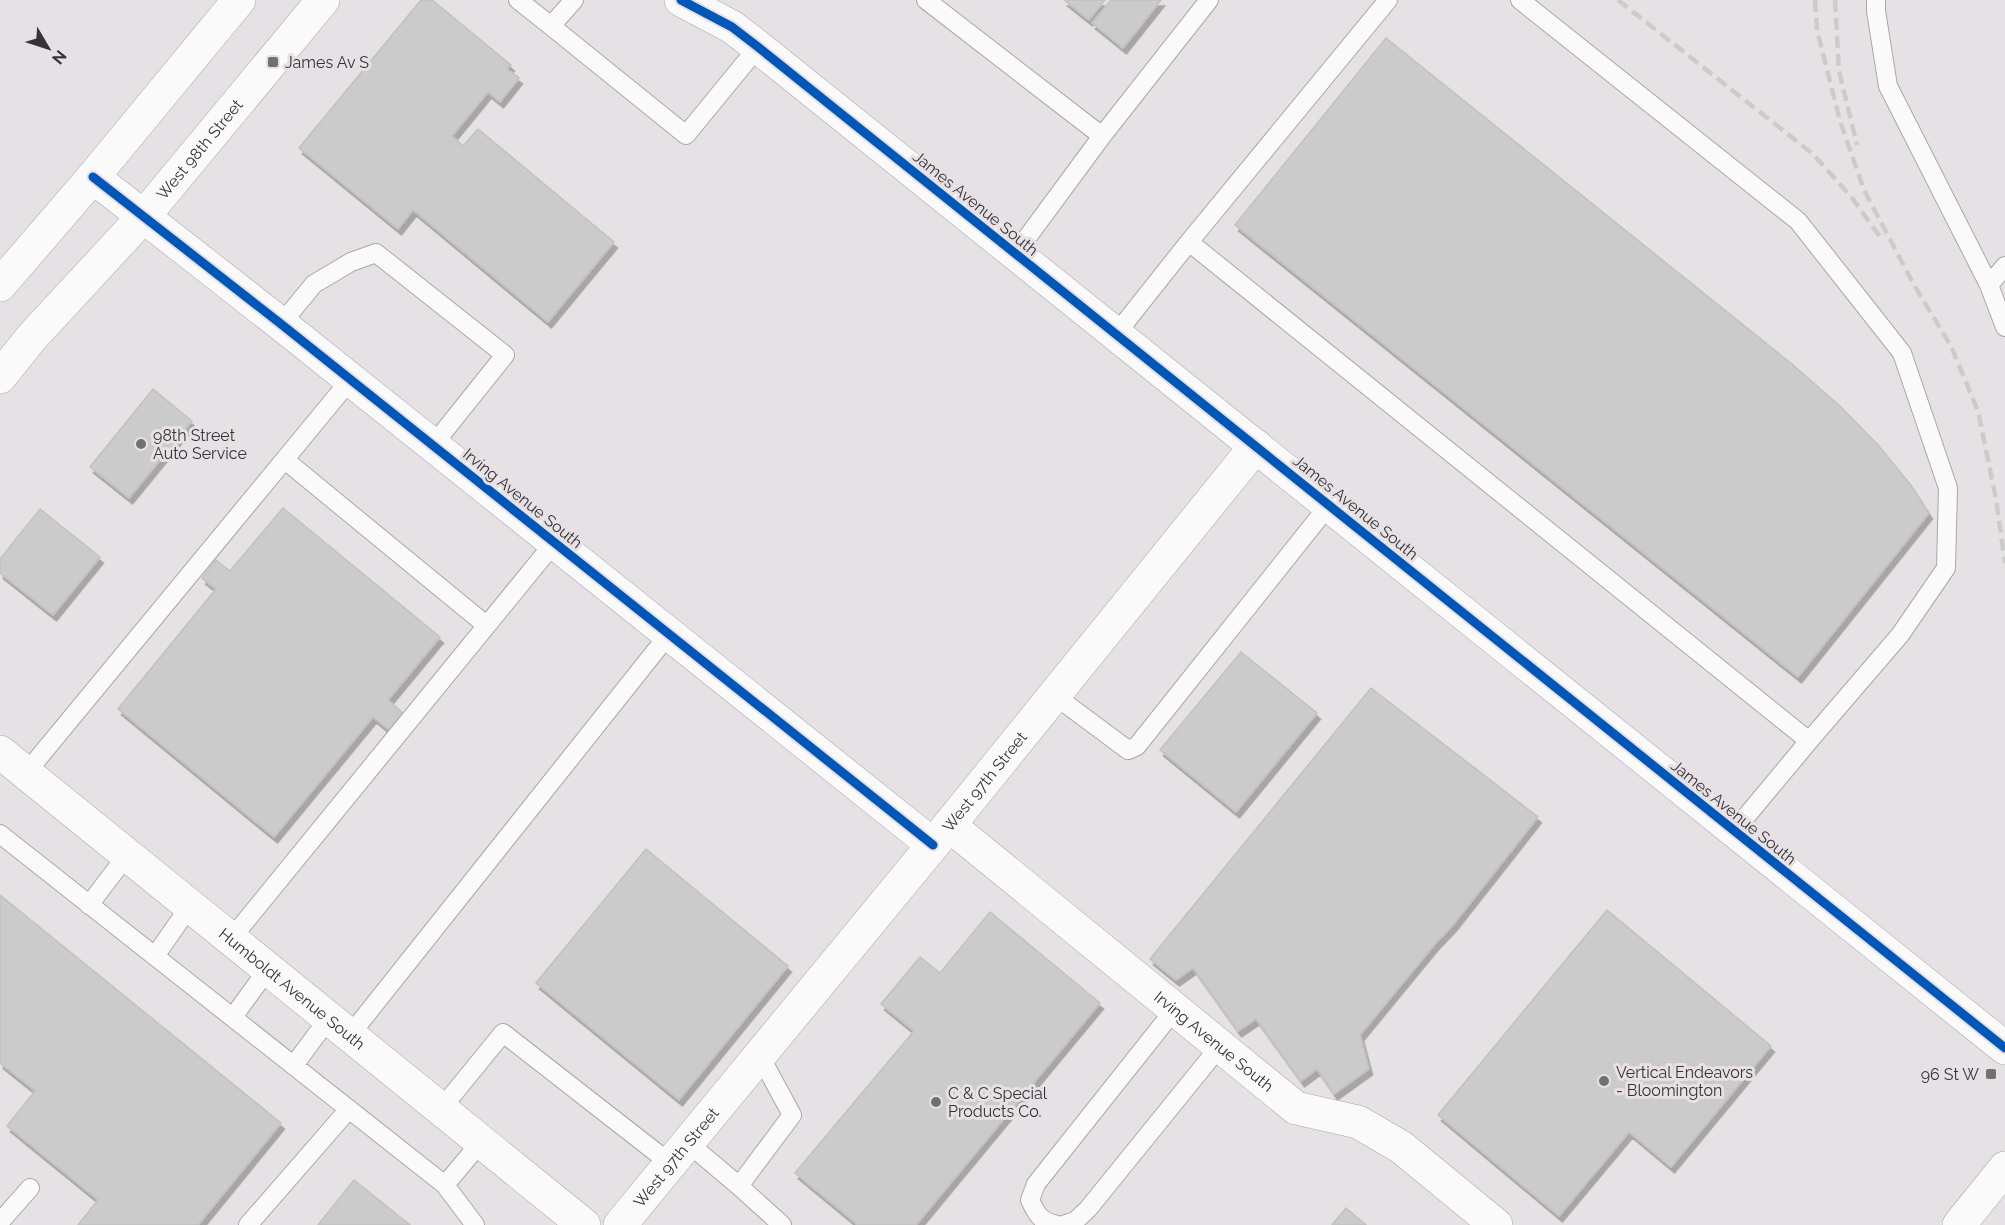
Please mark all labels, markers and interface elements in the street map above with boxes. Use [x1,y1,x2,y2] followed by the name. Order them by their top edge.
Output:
[18,18,78,78] north arrow
[48,46,70,68] text: N
[285,53,369,72] place label: James Av S
[266,55,280,69] marker: James Av S
[153,95,247,203] street label: West 98th Street
[909,147,1042,260] street label: James Avenue South
[153,426,247,463] place label: 98th Street Auto Service
[134,437,148,451] marker: 98th Street Auto Service
[459,444,586,552] street label: Irving Avenue South
[1289,451,1422,564] street label: James Avenue South
[939,727,1031,836] street label: West 97th Street
[1667,756,1800,869] street label: James Avenue South
[215,924,369,1054] street label: Humboldt Avenue South
[1150,987,1277,1096] street label: Irving Avenue South
[1616,1063,1753,1100] place label: Vertical Endeavors - Bloomington
[1921,1065,1979,1084] place label: 96 St W
[1984,1067,1998,1081] marker: 96 St W
[1597,1074,1611,1088] marker: Vertical Endeavors - Bloomington
[948,1084,1048,1121] place label: C & C Special Products Co.
[929,1095,943,1109] marker: C & C Special Products Co.
[630,1103,723,1211] street label: West 97th Street

